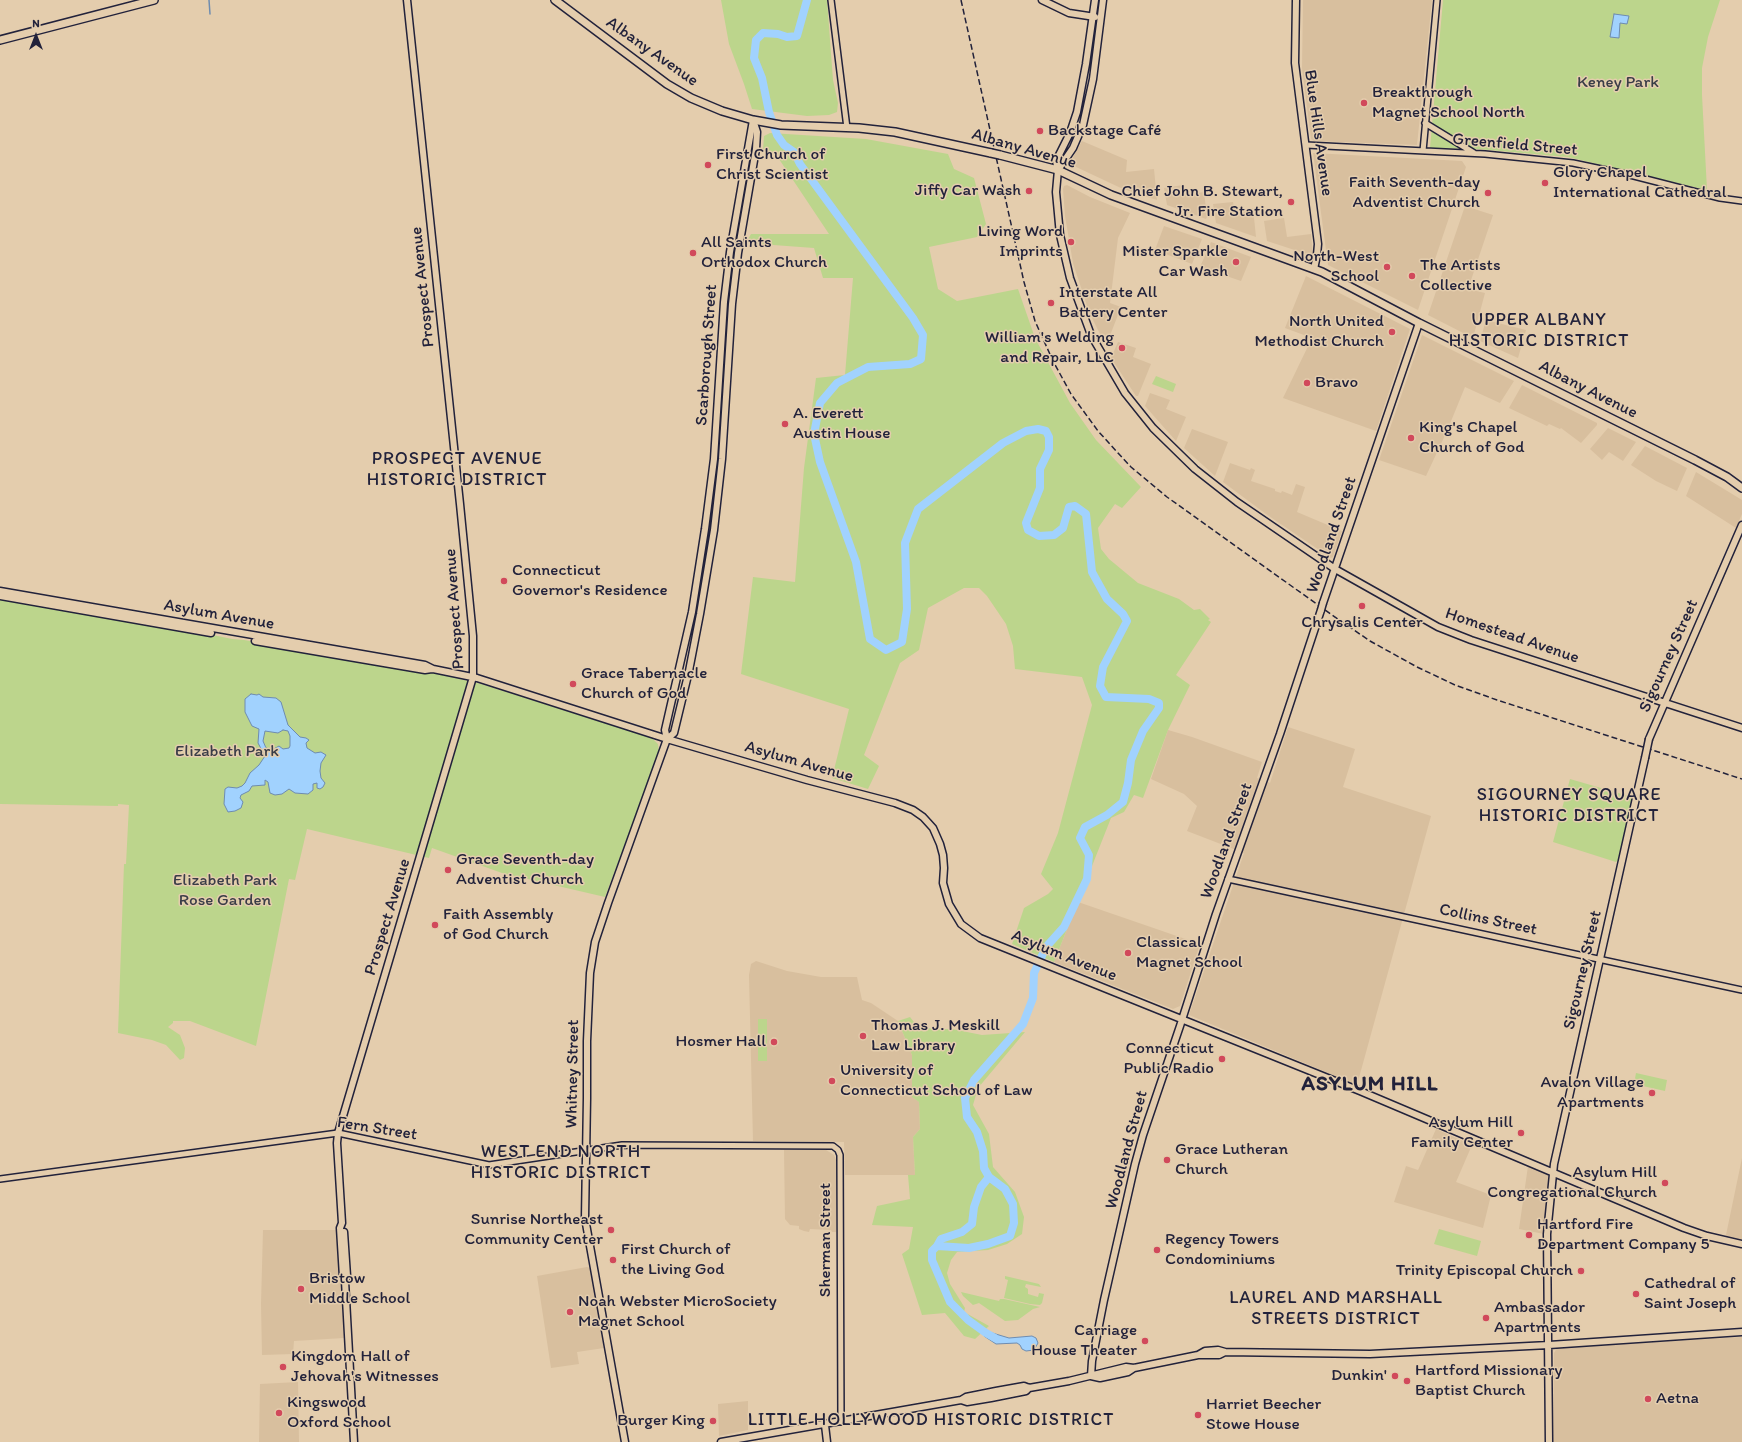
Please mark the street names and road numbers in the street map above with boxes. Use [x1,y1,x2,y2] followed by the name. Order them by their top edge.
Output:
[602,13,702,91] street label: Albany Avenue
[1299,68,1337,198] street label: Blue Hills Avenue
[969,124,1079,174] street label: Albany Avenue
[1452,129,1578,161] street label: Greenfield Street
[407,226,439,348] street label: Prospect Avenue
[692,284,722,426] street label: Scarborough Street
[1535,356,1641,424] street label: Albany Avenue
[1302,474,1362,596] street label: Woodland Street
[441,548,469,670] street label: Prospect Avenue
[162,595,276,635] street label: Asylum Avenue
[1635,596,1703,716] street label: Sigourney Street
[1442,604,1582,668] street label: Homestead Avenue
[742,737,856,787] street label: Asylum Avenue
[1197,780,1257,902] street label: Woodland Street
[361,856,415,978] street label: Prospect Avenue
[1437,900,1539,940] street label: Collins Street
[1559,908,1607,1032] street label: Sigourney Street
[1008,926,1120,986] street label: Asylum Avenue
[562,1019,584,1129] street label: Whitney Street
[1101,1088,1153,1212] street label: Woodland Street
[335,1113,419,1145] street label: Fern Street
[816,1183,836,1297] street label: Sherman Street

